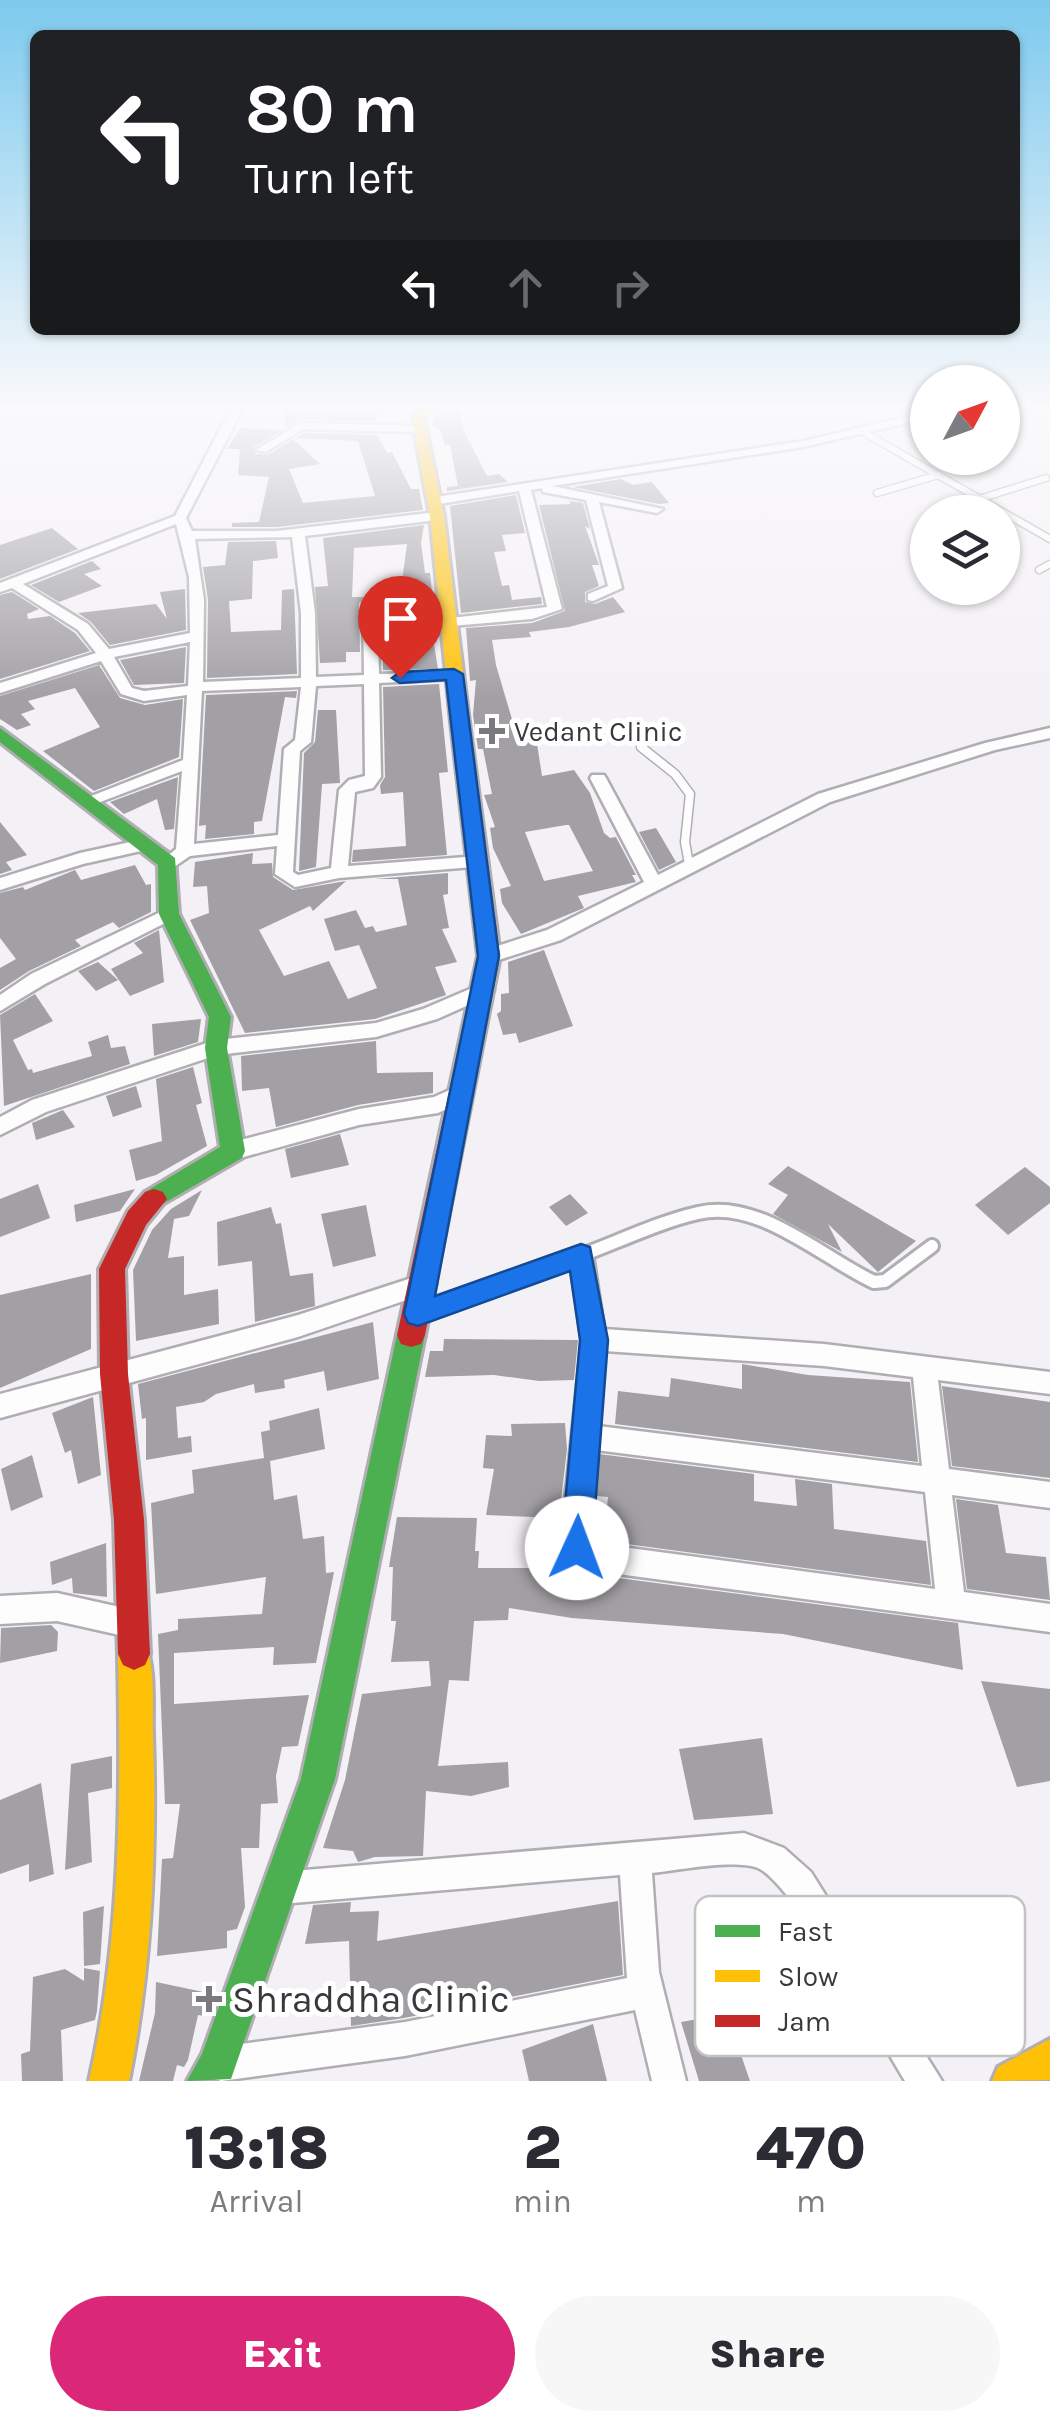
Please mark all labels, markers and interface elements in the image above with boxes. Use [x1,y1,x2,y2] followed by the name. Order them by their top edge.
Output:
[245,68,419,150] text: 80 m
[80,70,210,200] icon: left
[245,152,414,204] text: Turn left
[393,260,448,315] icon: left
[498,260,553,315] icon: ahead
[603,260,658,315] icon: right
[910,365,1020,475] north arrow
[910,365,1020,605] map controls
[910,495,1020,605] button: layers
[358,576,443,679] pin
[373,591,428,646] icon: arrive
[514,715,682,748] place label: Vedant Clinic
[479,718,505,744] marker: Vedant Clinic
[525,1496,629,1600] position arrow
[695,1896,1025,2056] legend
[778,1915,833,1948] text: Fast
[778,1960,838,1993] text: Slow
[232,1977,510,2022] place label: Shraddha Clinic
[196,1986,222,2012] marker: Shraddha Clinic
[778,2005,831,2038] text: Jam
[184,2113,329,2183] text: 13:18
[523,2113,561,2183] text: 2
[756,2113,866,2183] text: 470
[210,2183,303,2220] text: Arrival
[513,2183,572,2220] text: min
[796,2183,826,2220] text: m
[50,2296,515,2411] button: Exit
[535,2296,1000,2411] button: Share

